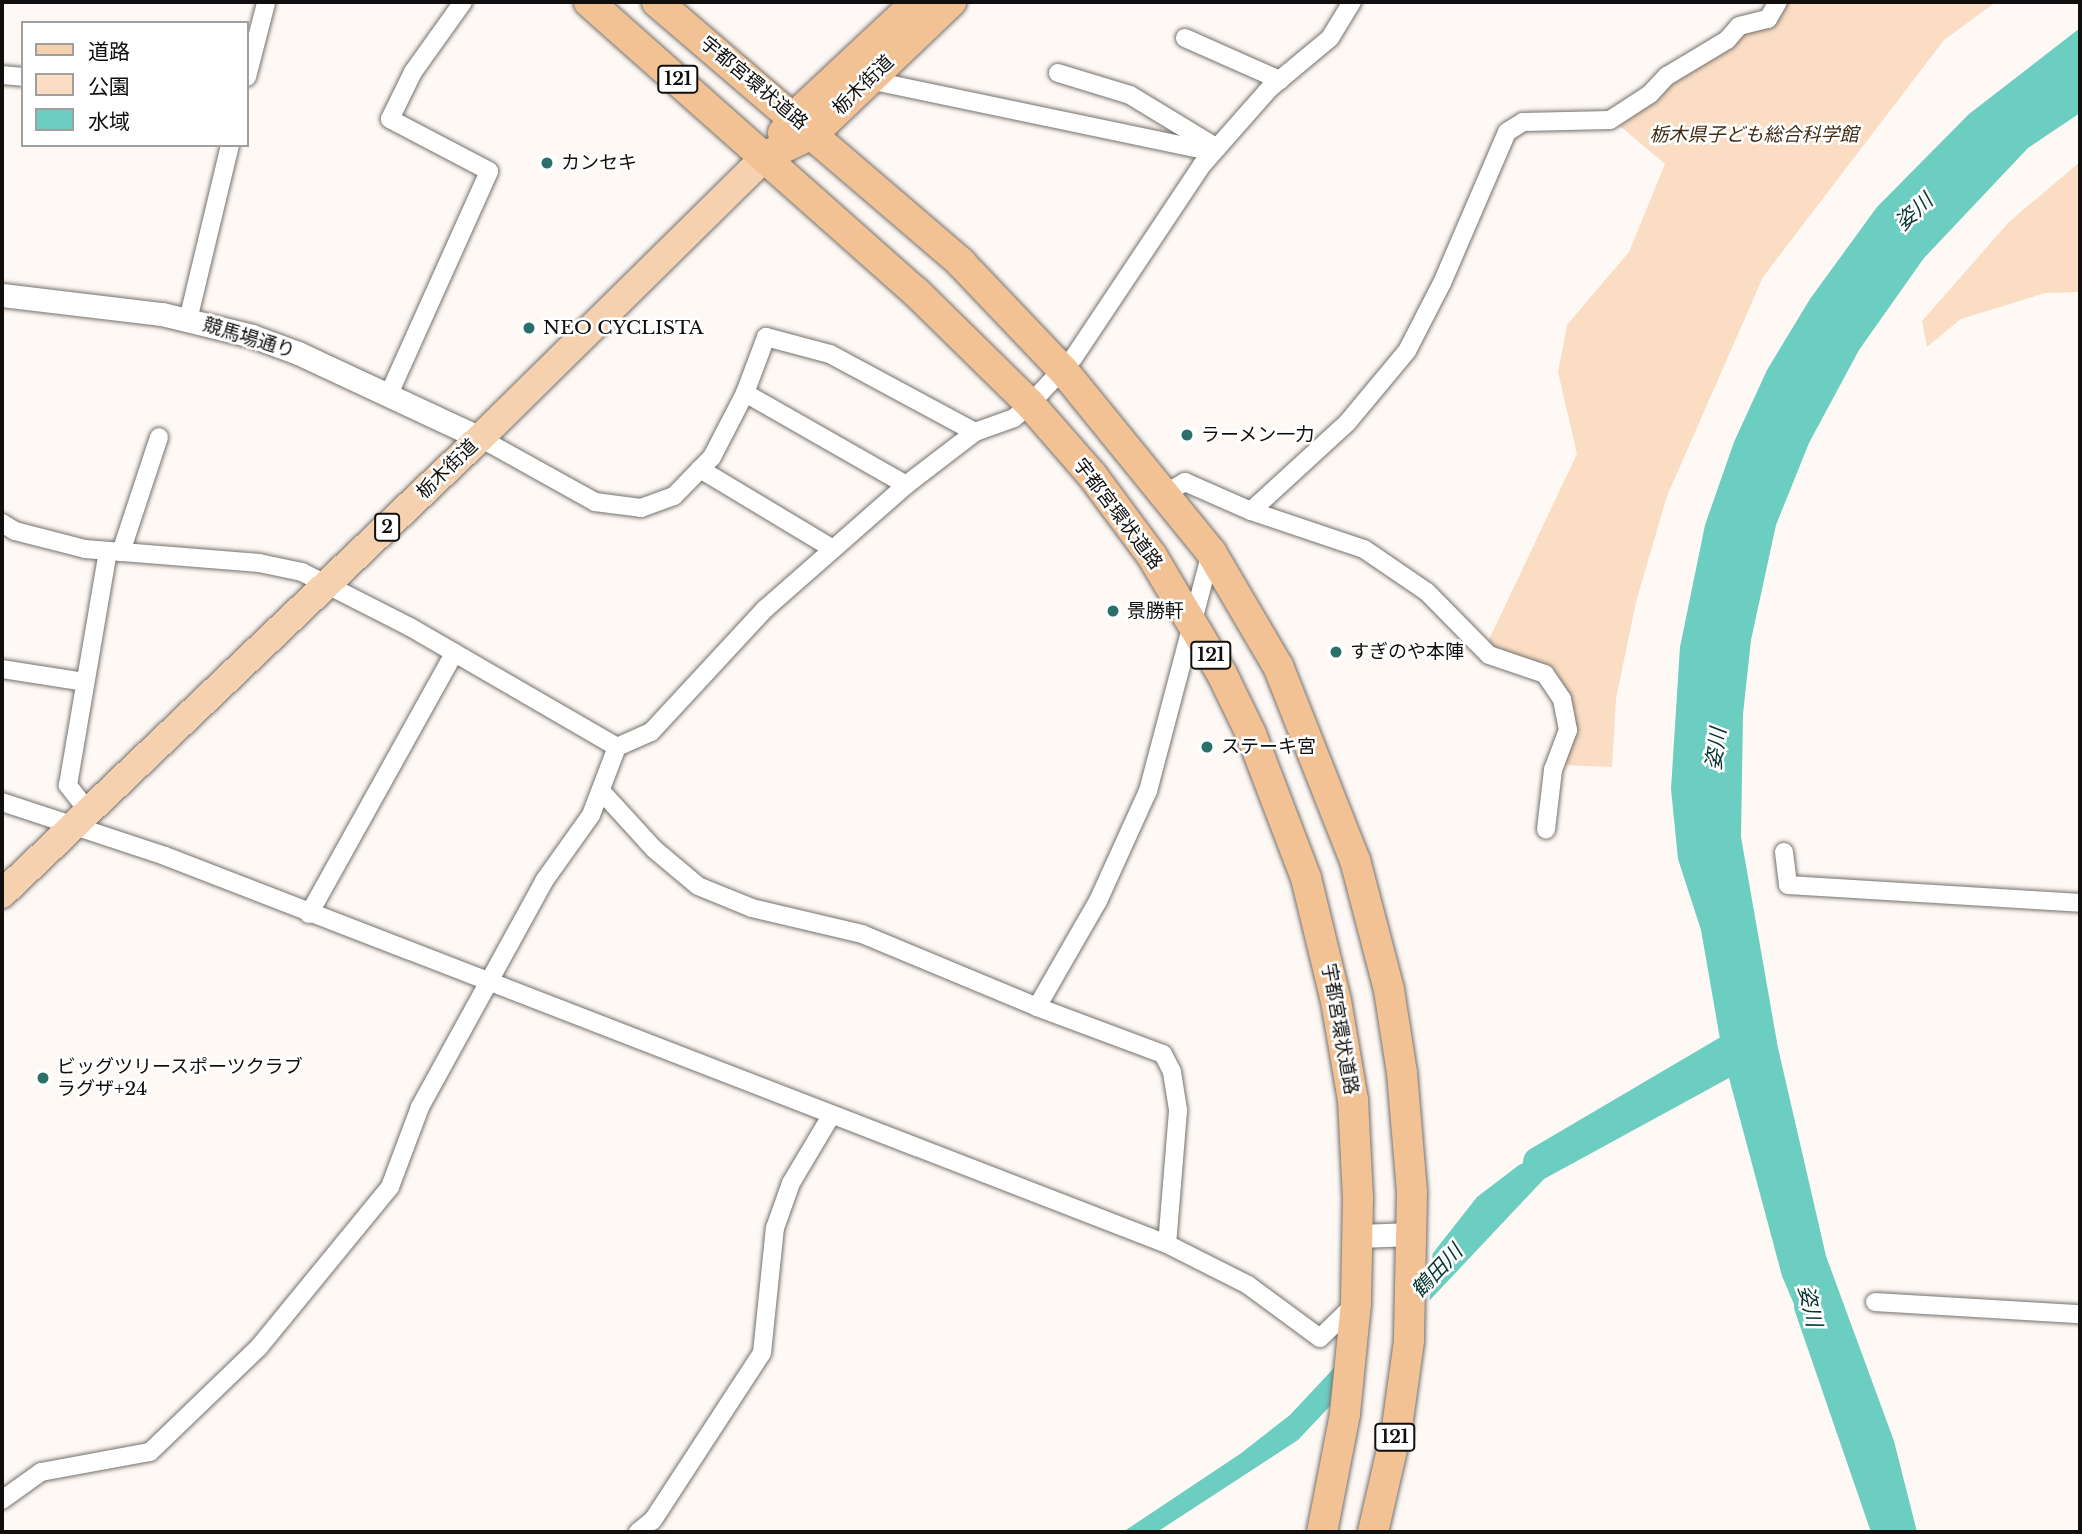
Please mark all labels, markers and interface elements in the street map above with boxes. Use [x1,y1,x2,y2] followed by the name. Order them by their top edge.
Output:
[21,21,248,147] legend
[696,32,812,134] street label: 宇都宮環状道路
[88,39,130,65] text: 道路
[828,50,898,120] street label: 栃木街道
[657,64,699,94] road number: 121
[88,74,130,100] text: 公園
[88,109,130,135] text: 水域
[1650,124,1858,146] park label: 栃木県子ども総合科学館
[561,152,637,174] place label: カンセキ
[539,155,555,171] marker: カンセキ
[1890,188,1938,236] water label: 姿川
[200,313,298,363] street label: 競馬場通り
[543,317,703,339] place label: NEO CYCLISTA
[521,320,537,336] marker: NEO CYCLISTA
[1201,424,1315,446] place label: ラーメン一力
[1179,427,1195,443] marker: ラーメン一力
[412,434,482,504] street label: 栃木街道
[1069,454,1167,574] street label: 宇都宮環状道路
[373,512,401,542] road number: 2
[1127,600,1184,622] place label: 景勝軒
[1105,603,1121,619] marker: 景勝軒
[1190,640,1232,670] road number: 121
[1350,641,1464,663] place label: すぎのや本陣
[1328,644,1344,660] marker: すぎのや本陣
[1701,727,1731,771] water label: 姿川
[1221,736,1316,758] place label: ステーキ宮
[1199,739,1215,755] marker: ステーキ宮
[1317,962,1363,1096] street label: 宇都宮環状道路
[57,1056,304,1100] place label: ビッグツリースポーツクラブ ラグザ+24
[35,1070,51,1086] marker: ビッグツリースポーツクラブ ラグザ+24
[1406,1239,1468,1303] water label: 鶴田川
[1793,1283,1827,1329] water label: 姿川
[1374,1422,1416,1452] road number: 121

